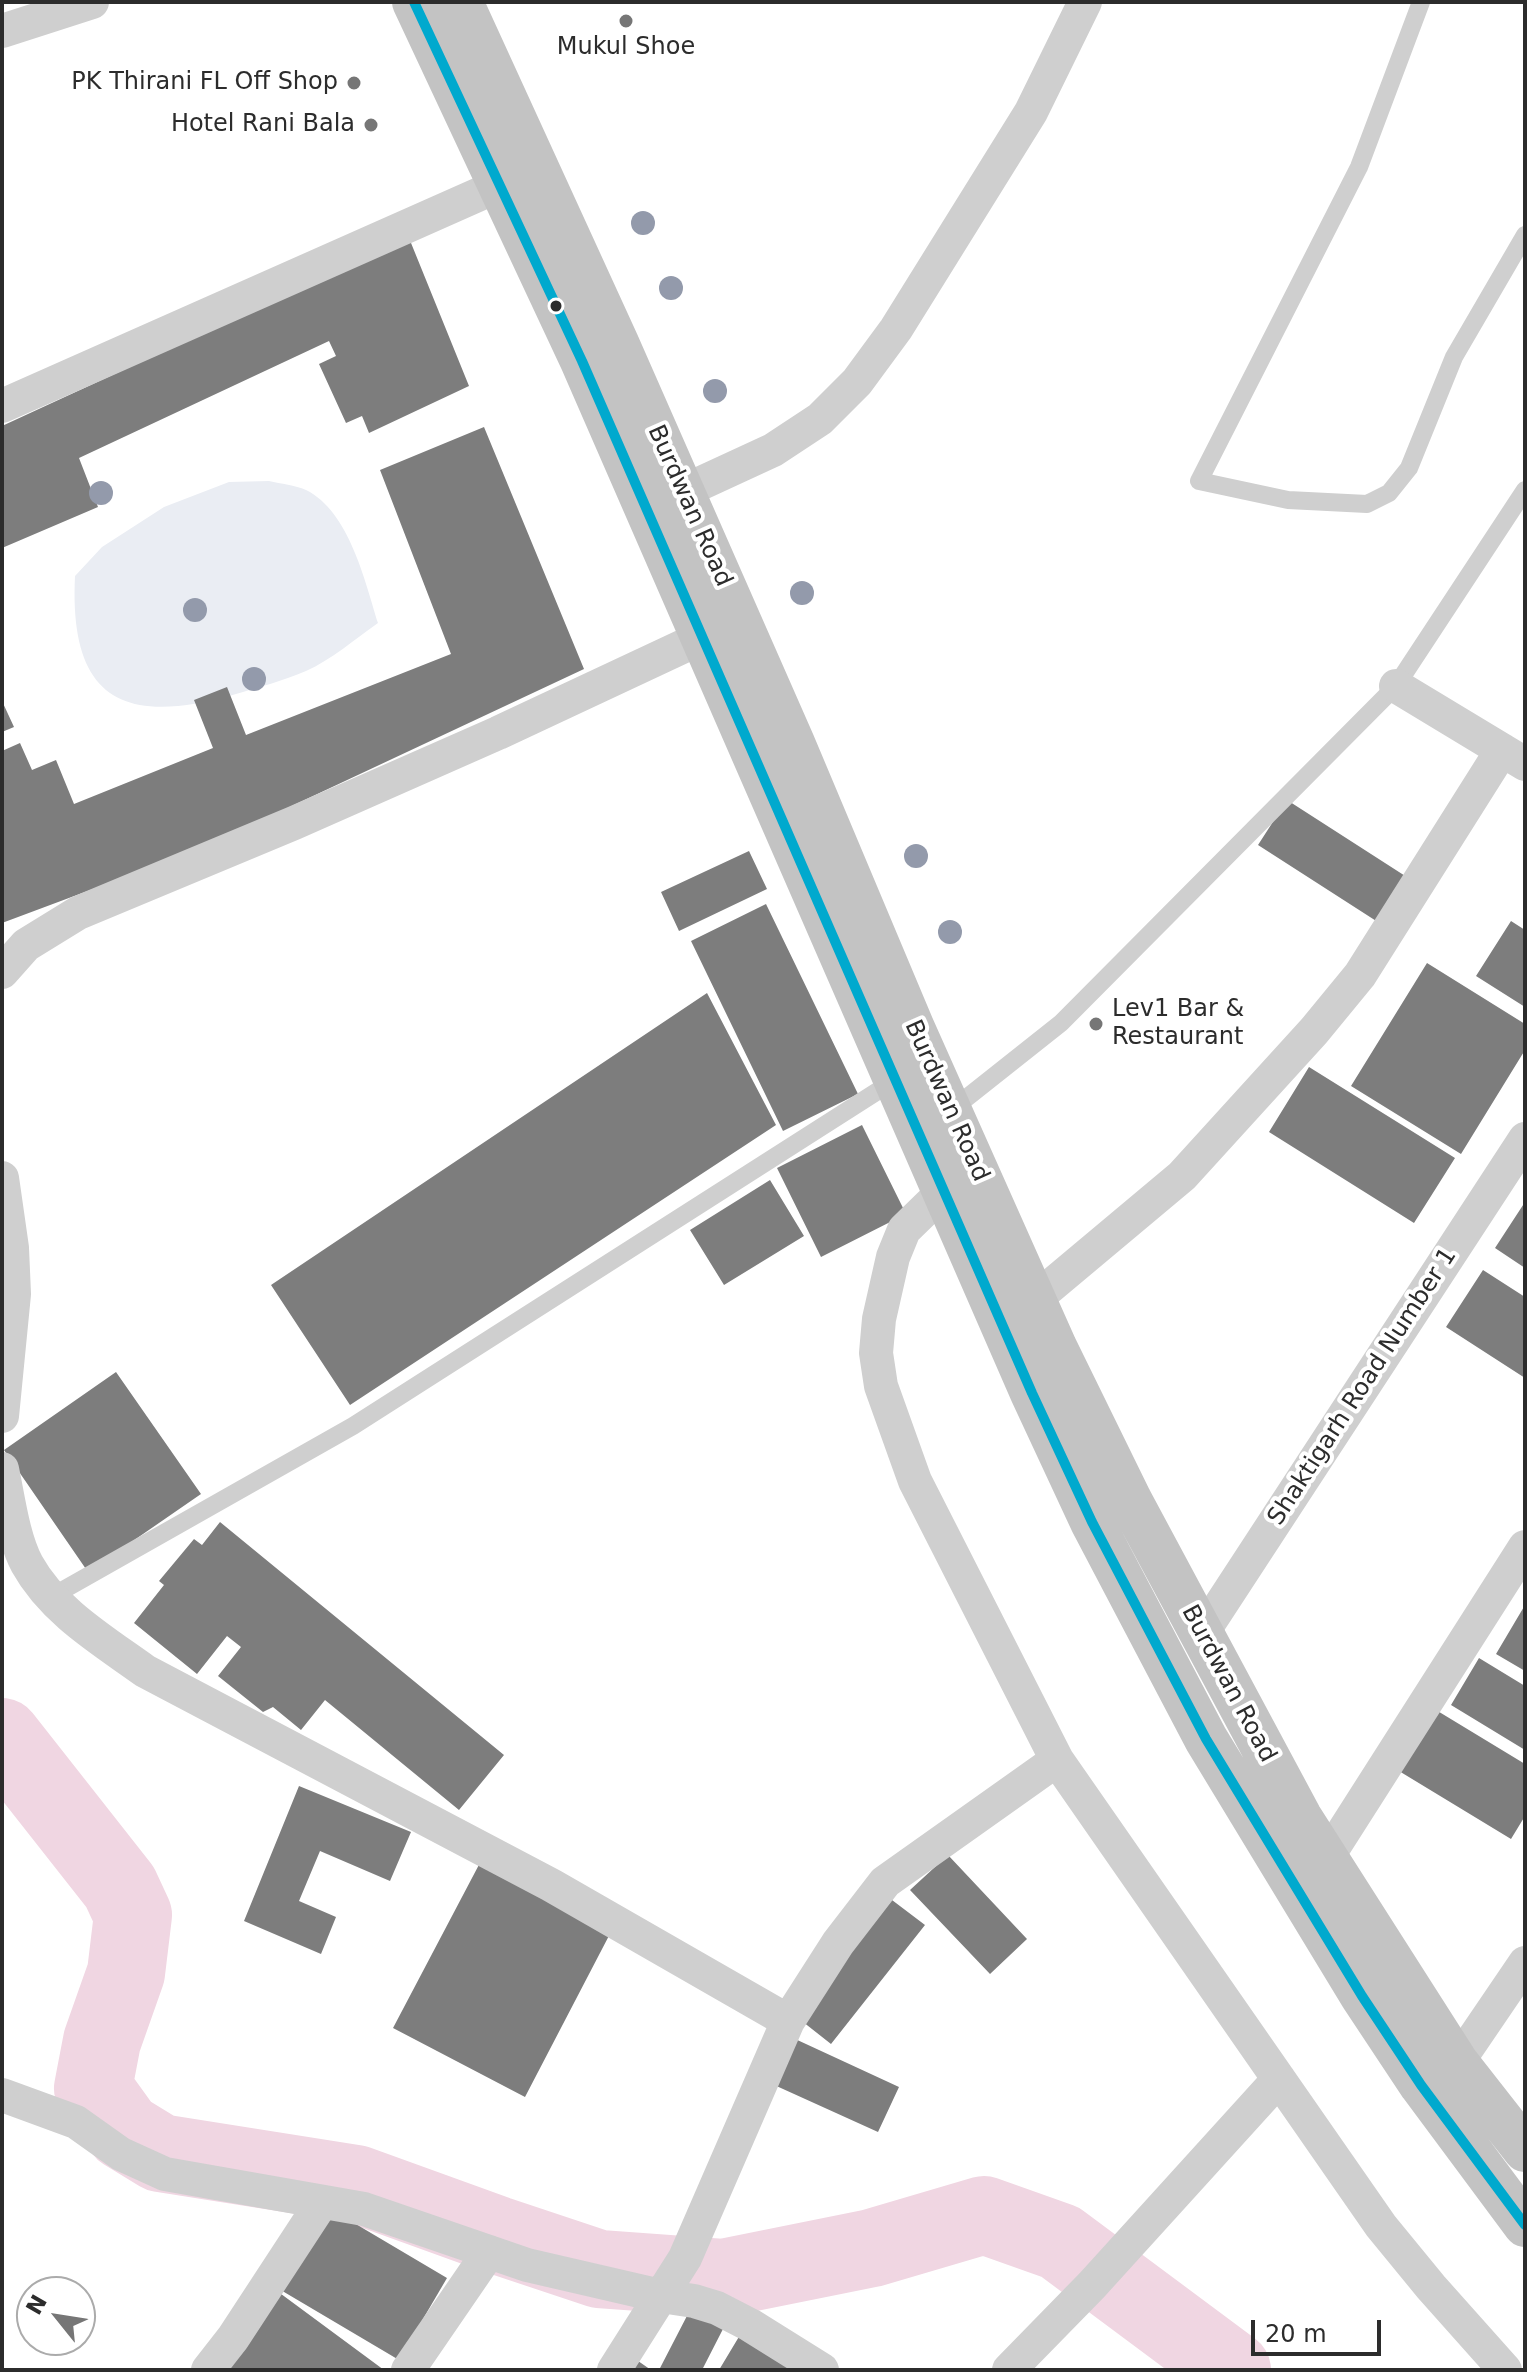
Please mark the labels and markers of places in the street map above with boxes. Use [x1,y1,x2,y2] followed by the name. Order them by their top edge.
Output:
[617,12,635,30] marker: Mukul Shoe
[557,34,695,62] place label: Mukul Shoe
[71,69,338,97] place label: PK Thirani FL Off Shop
[345,74,363,92] marker: PK Thirani FL Off Shop
[171,111,355,139] place label: Hotel Rani Bala
[362,116,380,134] marker: Hotel Rani Bala
[548,298,564,314] unlabelled marker
[1112,996,1244,1052] place label: Lev1 Bar & Restaurant
[1087,1015,1105,1033] marker: Lev1 Bar & Restaurant

